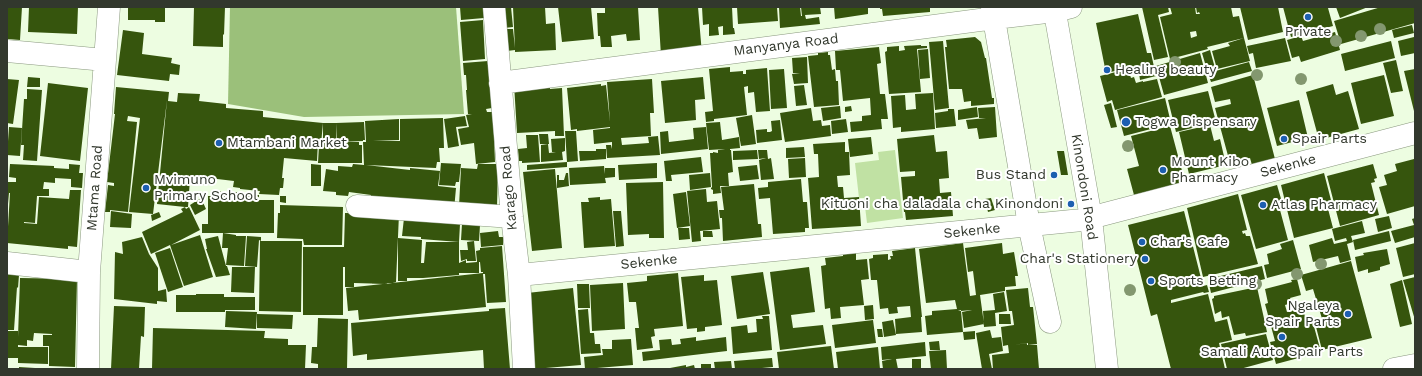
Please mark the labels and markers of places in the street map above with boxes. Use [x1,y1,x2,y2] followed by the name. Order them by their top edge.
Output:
[1303,12,1313,22] marker: Private
[1285,24,1331,40] place label: Private
[1115,62,1217,78] place label: Healing beauty
[1102,65,1112,75] marker: Healing beauty
[1135,114,1257,130] place label: Togwa Dispensary
[1120,116,1132,128] marker: Togwa Dispensary
[1292,131,1367,147] place label: Spair Parts
[1279,134,1289,144] marker: Spair Parts
[227,135,347,151] place label: Mtambani Market
[214,138,224,148] marker: Mtambani Market
[1171,154,1249,186] place label: Mount Kibo Pharmacy
[1158,165,1168,175] marker: Mount Kibo Pharmacy
[976,167,1046,183] place label: Bus Stand
[1049,170,1059,180] marker: Bus Stand
[154,172,258,204] place label: Mvimuno Primary School
[141,183,151,193] marker: Mvimuno Primary School
[821,196,1063,212] place label: Kituoni cha daladala cha Kinondoni
[1271,197,1377,213] place label: Atlas Pharmacy
[1066,199,1076,209] marker: Kituoni cha daladala cha Kinondoni
[1258,200,1268,210] marker: Atlas Pharmacy
[1150,234,1228,250] place label: Char's Cafe
[1137,237,1147,247] marker: Char's Cafe
[1020,251,1137,267] place label: Char's Stationery
[1140,254,1150,264] marker: Char's Stationery
[1159,273,1256,289] place label: Sports Betting
[1146,276,1156,286] marker: Sports Betting
[1265,298,1340,330] place label: Ngaleya Spair Parts
[1343,309,1353,319] marker: Ngaleya Spair Parts
[1277,332,1287,342] marker: Samali Auto Spair Parts
[1201,344,1363,360] place label: Samali Auto Spair Parts

